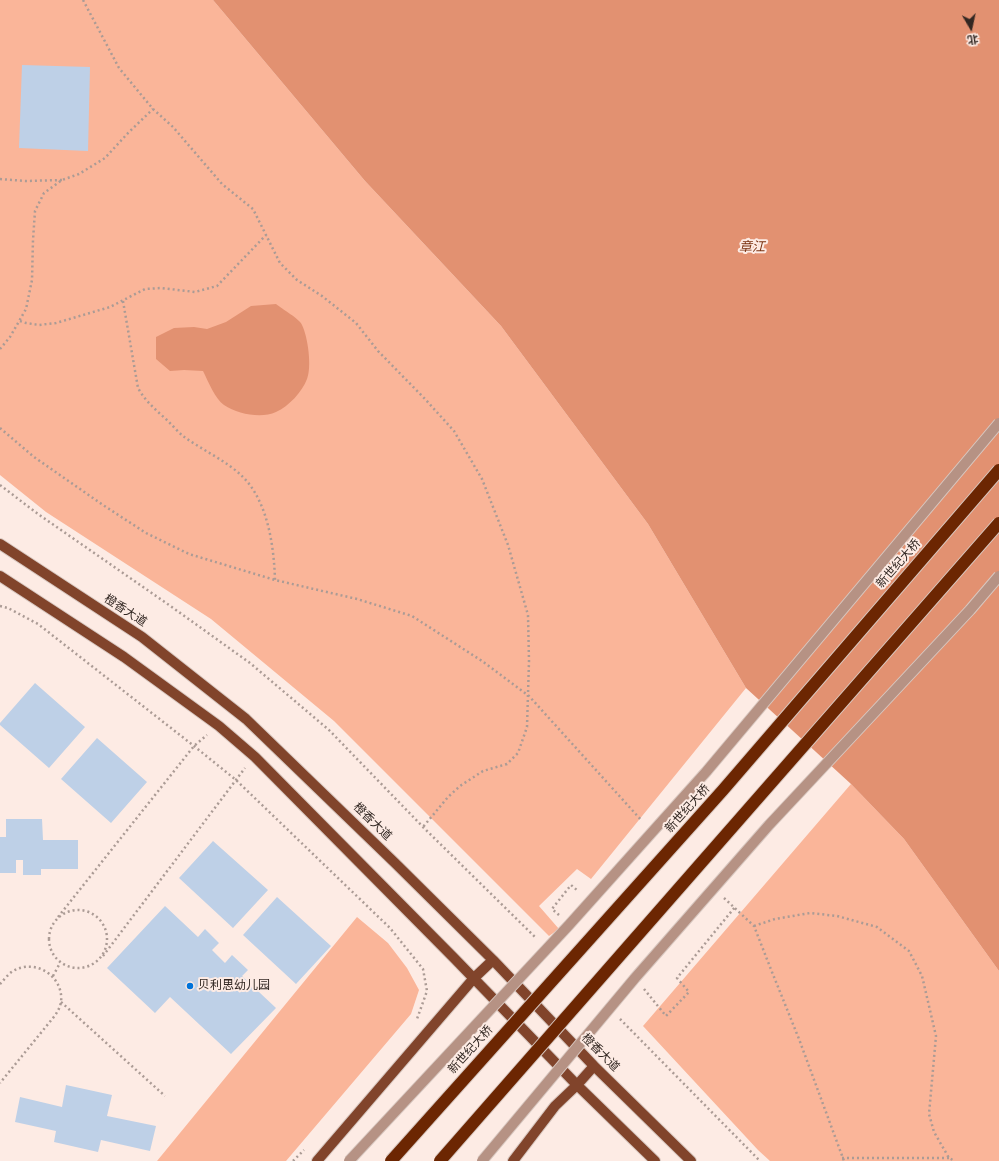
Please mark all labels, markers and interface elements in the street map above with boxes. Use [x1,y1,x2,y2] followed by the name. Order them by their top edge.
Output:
[951,8,991,48] north arrow
[966,31,980,49] text: 北
[739,240,765,256] water label: 章江
[874,537,924,591] street label: 新世纪大桥
[101,592,149,630] street label: 橙香大道
[663,782,713,836] street label: 新世纪大桥
[350,800,394,844] street label: 橙香大道
[198,979,270,993] place label: 贝利思幼儿园
[185,981,195,991] marker: 贝利思幼儿园
[446,1023,496,1077] street label: 新世纪大桥
[578,1031,622,1075] street label: 橙香大道

